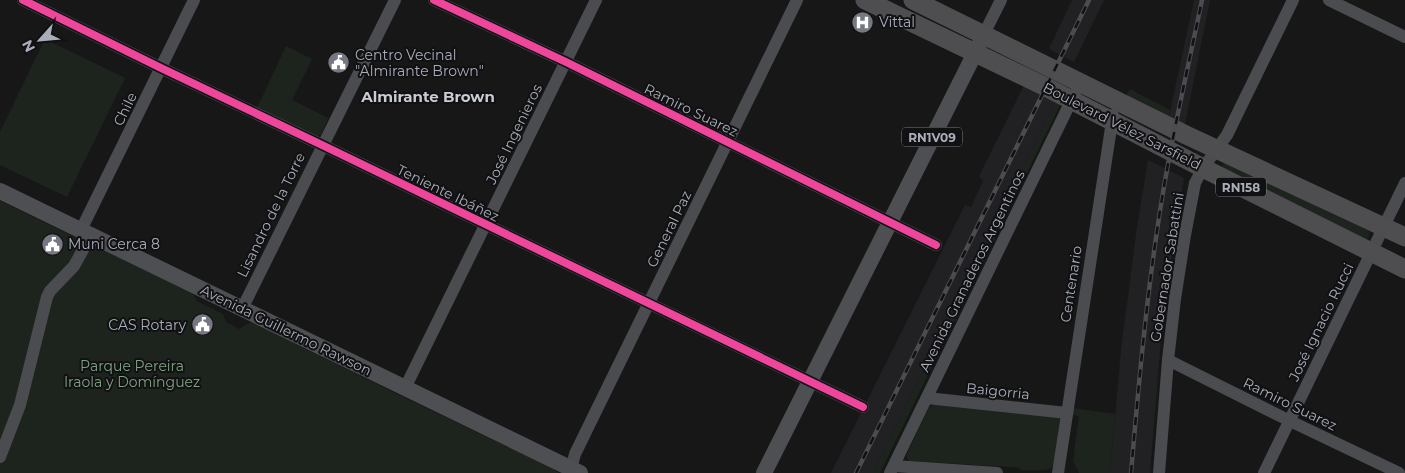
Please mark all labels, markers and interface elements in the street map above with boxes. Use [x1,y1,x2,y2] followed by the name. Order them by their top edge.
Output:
[851,10,875,34] hospital icon: Vittal
[879,13,915,31] place label: Vittal
[15,15,65,65] north arrow
[18,37,39,55] text: N
[355,46,484,80] place label: Centro Vecinal "Almirante Brown"
[327,51,351,75] public building icon: Centro Vecinal "Almirante Brown"
[1040,78,1204,174] street label: Boulevard Vélez Sarsfield
[641,80,741,140] street label: Ramiro Suarez
[482,81,546,188] street label: José Ingenieros
[360,87,495,106] district label: Almirante Brown
[109,89,141,129] street label: Chile
[902,128,962,146] road number: RN1V09
[233,150,309,280] street label: Lisandro de la Torre
[394,161,502,225] street label: Teniente Ibáñez
[915,167,1029,375] street label: Avenida Granaderos Argentinos
[1216,178,1266,196] road number: RN158
[643,188,695,270] street label: General Paz
[1146,191,1188,343] street label: Gobernador Sabattini
[40,232,64,256] public building icon: Muni Cerca 8
[68,235,160,253] place label: Muni Cerca 8
[1056,244,1086,324] street label: Centenario
[1284,260,1357,385] street label: José Ignacio Rucci
[197,281,375,379] street label: Avenida Guillermo Rawson
[190,313,214,337] public building icon: CAS Rotary
[108,316,186,334] place label: CAS Rotary
[64,357,200,391] park label: Parque Pereira Iraola y Domínguez
[1240,374,1340,434] street label: Ramiro Suarez
[965,379,1031,403] street label: Baigorria

